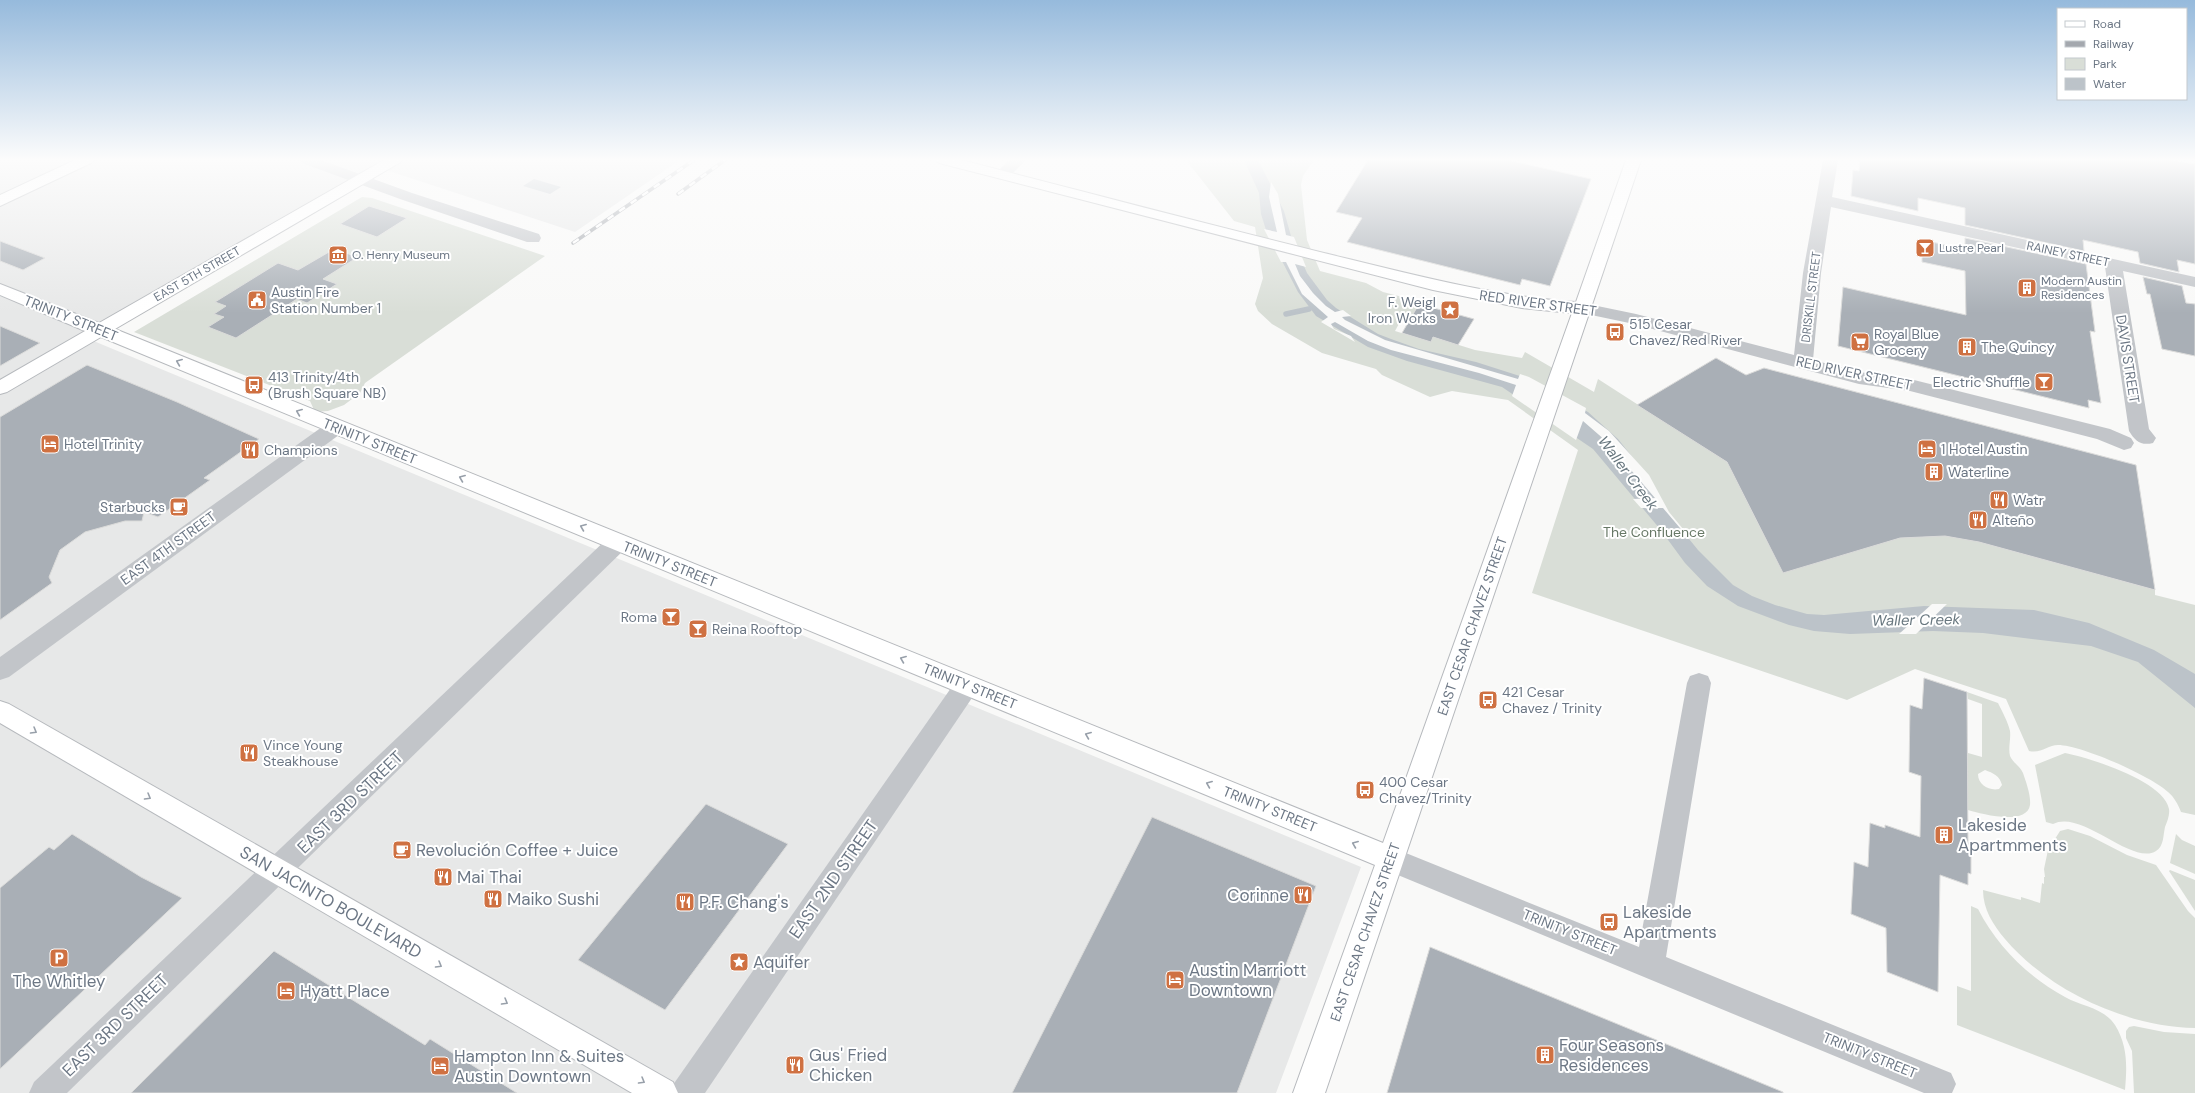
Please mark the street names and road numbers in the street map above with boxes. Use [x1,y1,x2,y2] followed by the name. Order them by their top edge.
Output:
[2025,237,2111,271] street label: RAINEY STREET
[151,243,243,305] street label: EAST 5TH STREET
[1797,250,1825,343] street label: DRISKILL STREET
[1478,286,1598,320] street label: RED RIVER STREET
[21,291,121,345] street label: TRINITY STREET
[2112,314,2144,405] street label: DAVIS STREET
[1794,352,1914,394] street label: RED RIVER STREET
[320,414,420,468] street label: TRINITY STREET
[117,507,219,589] street label: EAST 4TH STREET
[1433,534,1511,718] street label: EAST CESAR CHAVEZ STREET
[620,537,720,591] street label: TRINITY STREET
[920,659,1020,713] street label: TRINITY STREET
[292,746,408,858] street label: EAST 3RD STREET
[1220,782,1320,836] street label: TRINITY STREET
[784,815,882,943] street label: EAST 2ND STREET
[1326,840,1404,1024] street label: EAST CESAR CHAVEZ STREET
[236,841,426,963] street label: SAN JACINTO BOULEVARD
[1520,905,1620,959] street label: TRINITY STREET
[57,969,173,1081] street label: EAST 3RD STREET
[1820,1028,1920,1082] street label: TRINITY STREET

